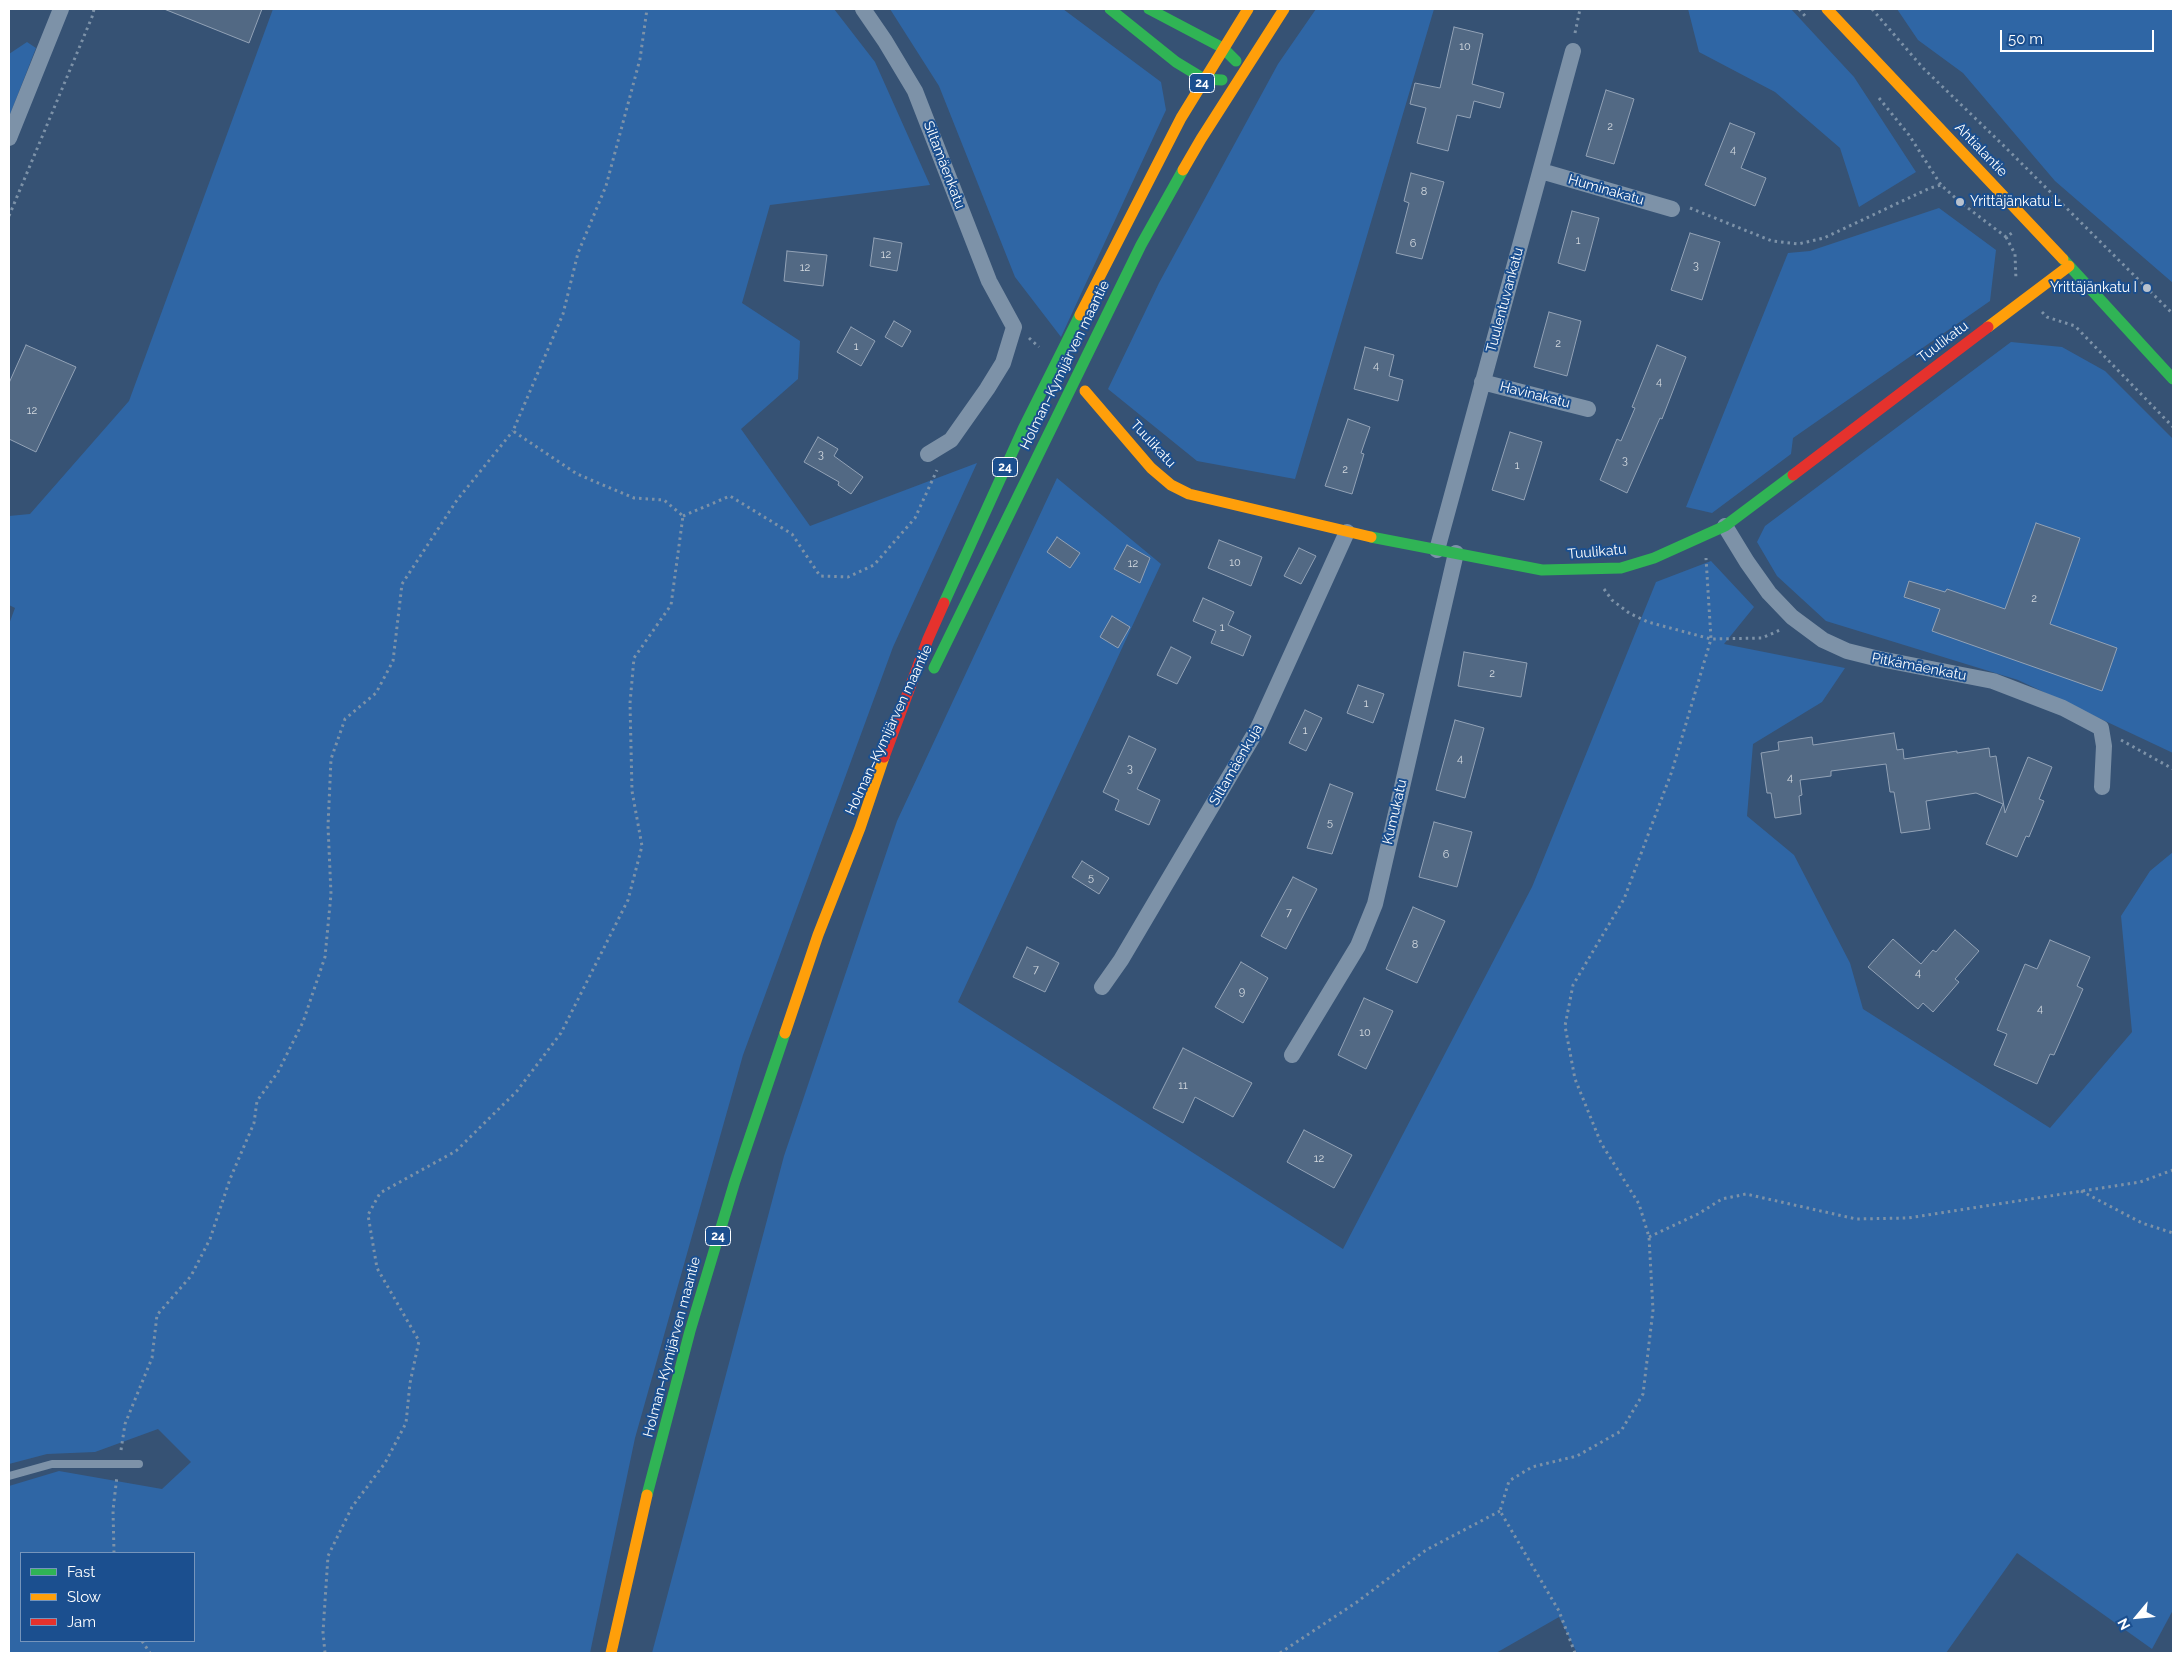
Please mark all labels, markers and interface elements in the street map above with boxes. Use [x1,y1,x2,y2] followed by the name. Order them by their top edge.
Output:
[2002,20,2156,52] scale bar
[2008,30,2043,48] text: 50 m
[1459,40,1471,54] house number: 10
[1190,74,1214,92] road number: 24
[920,119,968,211] street label: Siltamäenkatu
[1607,120,1613,134] house number: 2
[1951,120,2011,180] street label: Ahtialantie
[1730,143,1736,157] house number: 4
[1566,171,1646,209] street label: Huminakatu
[1421,185,1427,199] house number: 8
[1970,194,2062,210] place label: Yrittäjänkatu L
[1954,196,1966,208] marker: Yrittäjänkatu L
[1576,234,1580,248] house number: 1
[1410,237,1416,251] house number: 6
[1483,246,1527,354] street label: Tuulentuvankatu
[881,248,891,262] house number: 12
[1693,259,1699,273] house number: 3
[800,261,810,275] house number: 12
[1017,278,1113,452] street label: Holman–Kymijärven maantie
[2050,280,2137,296] place label: Yrittäjänkatu I
[2141,282,2153,294] marker: Yrittäjänkatu I
[1914,318,1972,366] street label: Tuulikatu
[1555,337,1561,351] house number: 2
[854,340,858,354] house number: 1
[1373,359,1379,373] house number: 4
[1656,375,1662,389] house number: 4
[1498,378,1572,412] street label: Havinakatu
[27,404,37,418] house number: 12
[1127,417,1179,471] street label: Tuulikatu
[818,448,824,462] house number: 3
[1622,454,1628,468] house number: 3
[992,458,1018,477] road number: 24
[1515,459,1519,473] house number: 1
[1342,463,1348,477] house number: 2
[1567,541,1627,563] street label: Tuulikatu
[1229,556,1241,570] house number: 10
[1128,557,1138,571] house number: 12
[2031,592,2037,606] house number: 2
[1220,621,1224,635] house number: 1
[842,642,936,818] street label: Holman–Kymijärven maantie
[1870,650,1968,684] street label: Pitkämäenkatu
[1489,667,1495,681] house number: 2
[1364,697,1368,711] house number: 1
[1206,721,1266,809] street label: Siltamäenkuja
[1303,724,1307,738] house number: 1
[1457,752,1463,766] house number: 4
[1127,762,1133,776] house number: 3
[1787,771,1793,785] house number: 4
[1379,778,1411,846] street label: Kumukatu
[1327,816,1333,830] house number: 5
[1443,848,1449,862] house number: 6
[1088,871,1094,885] house number: 5
[1286,906,1292,920] house number: 7
[1412,938,1418,952] house number: 8
[1033,963,1039,977] house number: 7
[1915,966,1921,980] house number: 4
[1239,985,1245,999] house number: 9
[2037,1002,2043,1016] house number: 4
[1359,1026,1371,1040] house number: 10
[1178,1079,1188,1093] house number: 11
[1314,1152,1324,1166] house number: 12
[706,1226,730,1246] road number: 24
[640,1255,704,1439] street label: Holman–Kymijärven maantie
[20,1552,195,1642] legend
[67,1563,95,1581] text: Fast
[67,1588,101,1606] text: Slow
[2112,1592,2162,1642] north arrow
[67,1613,96,1631] text: Jam
[2114,1616,2133,1633] text: N

